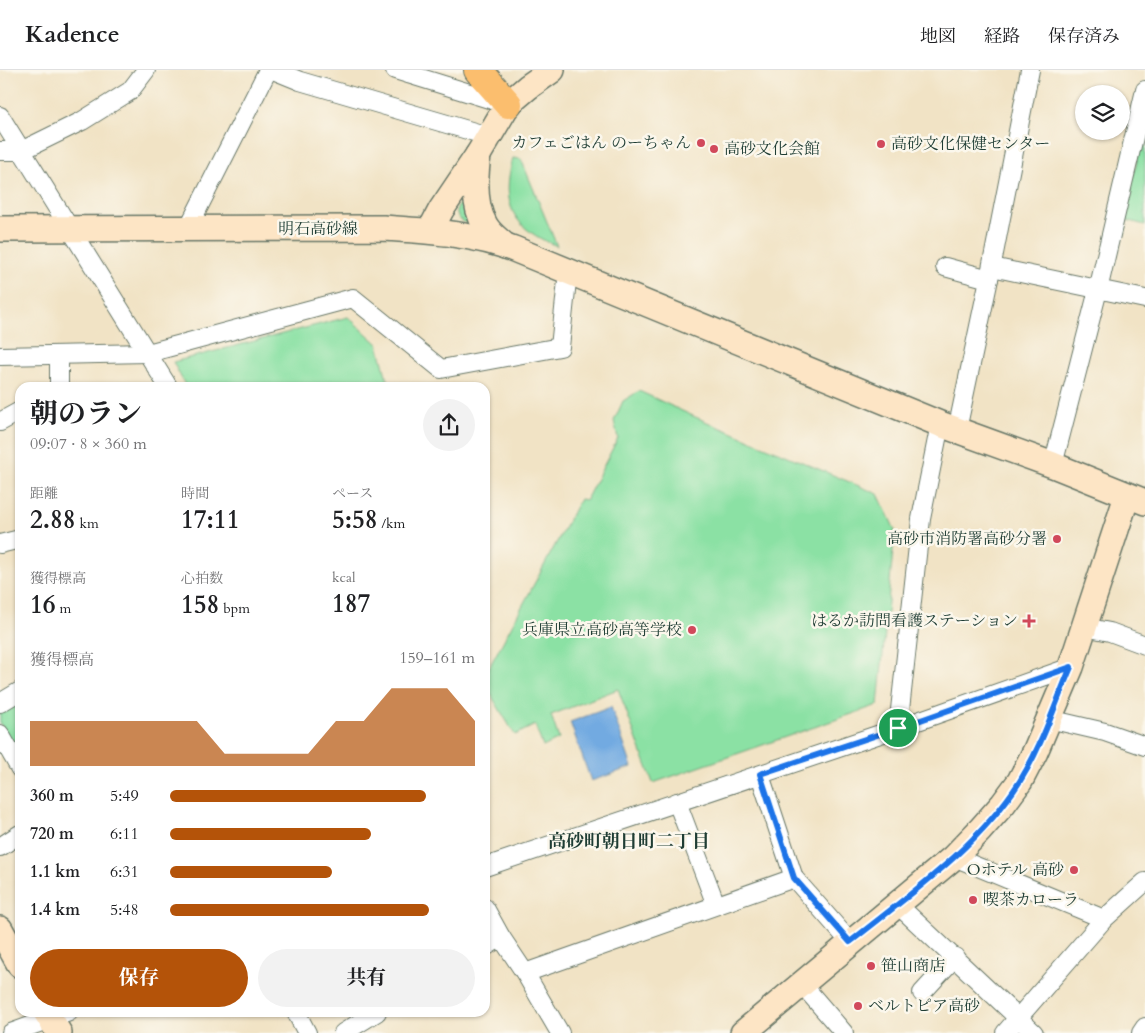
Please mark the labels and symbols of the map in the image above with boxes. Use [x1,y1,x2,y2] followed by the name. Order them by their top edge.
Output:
[512,132,691,154] place label: カフェごはん のーちゃん
[891,133,1050,155] place label: 高砂文化保健センター
[695,137,707,149] marker: カフェごはん のーちゃん
[724,138,820,160] place label: 高砂文化会館
[875,138,887,150] marker: 高砂文化保健センター
[708,143,720,155] marker: 高砂文化会館
[278,218,358,240] street label: 明石高砂線
[887,528,1047,550] place label: 高砂市消防署高砂分署
[1051,533,1063,545] marker: 高砂市消防署高砂分署
[811,610,1018,632] place label: はるか訪問看護ステーション
[1022,614,1036,628] marker: はるか訪問看護ステーション
[522,619,682,641] place label: 兵庫県立高砂高等学校
[686,624,698,636] marker: 兵庫県立高砂高等学校
[877,707,919,749] pin
[548,829,710,854] district label: 高砂町朝日町二丁目
[967,859,1064,881] place label: Oホテル 高砂
[1068,864,1080,876] marker: Oホテル 高砂
[983,889,1079,911] place label: 喫茶カローラ
[967,894,979,906] marker: 喫茶カローラ
[881,955,945,977] place label: 笹山商店
[865,960,877,972] marker: 笹山商店
[868,995,980,1017] place label: ベルトピア高砂
[852,1000,864,1012] marker: ベルトピア高砂

